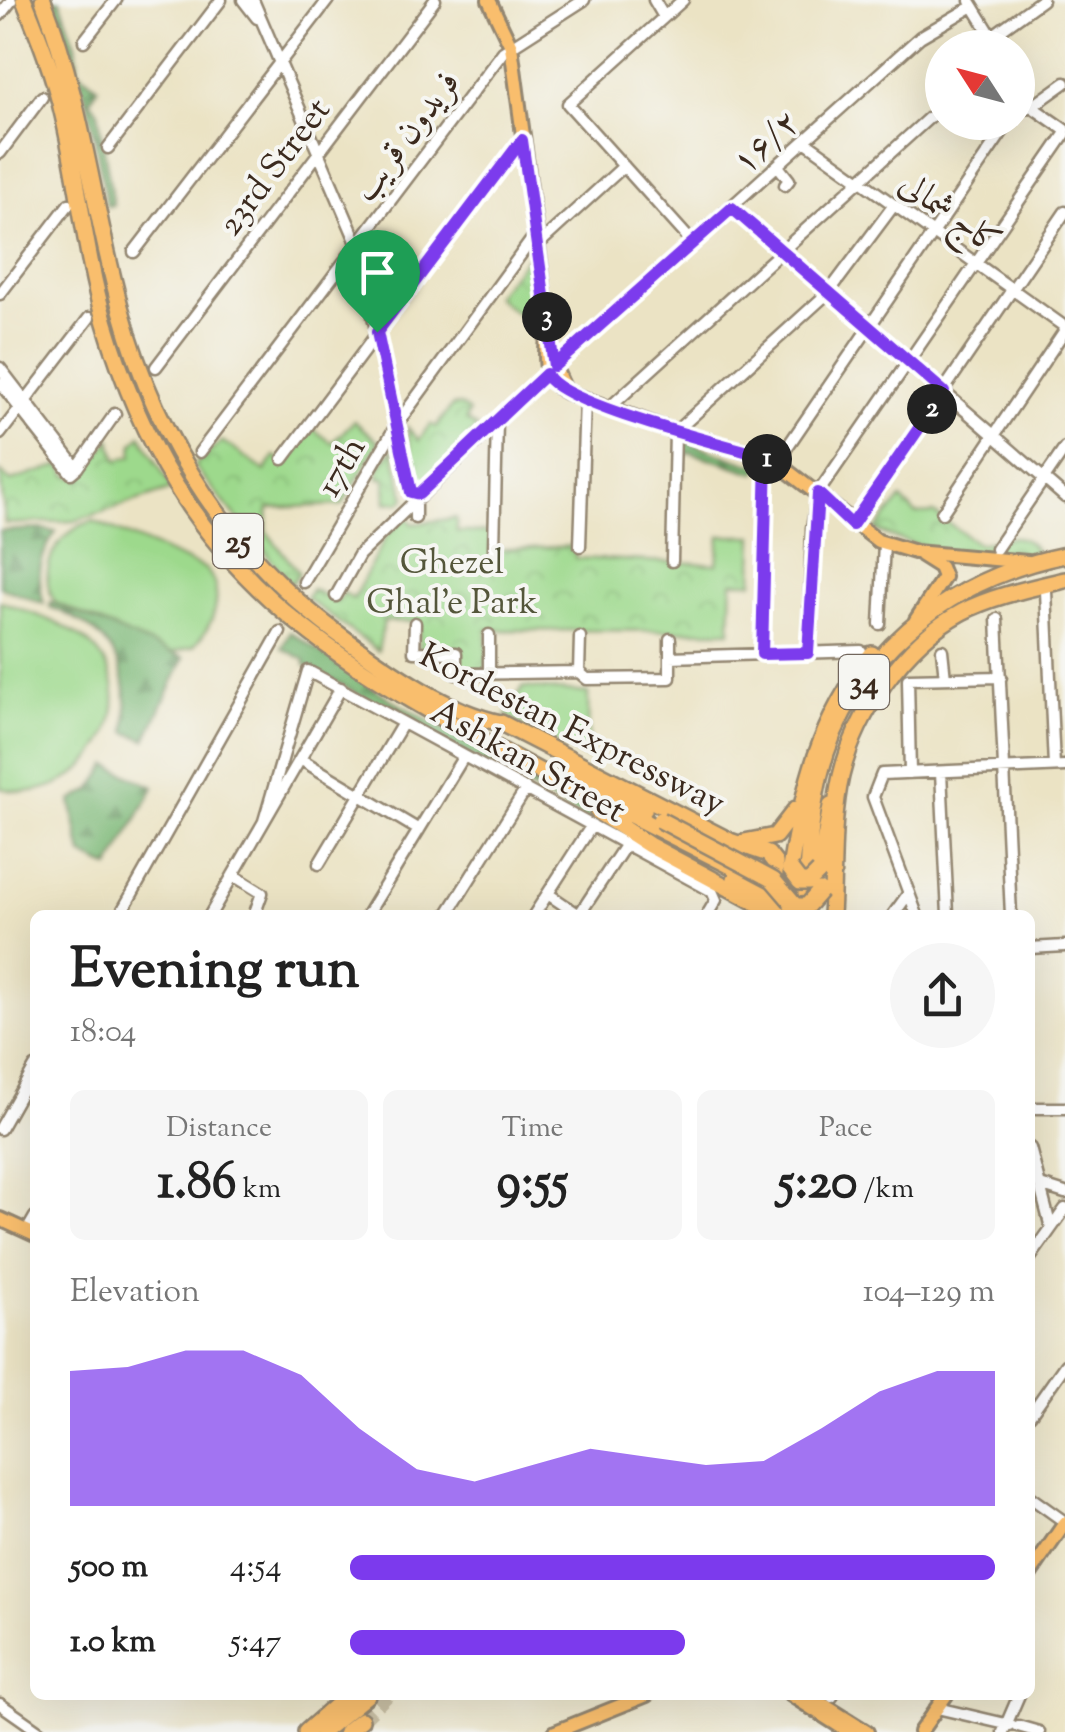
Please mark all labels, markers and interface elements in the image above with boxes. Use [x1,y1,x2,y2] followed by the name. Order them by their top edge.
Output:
[925,30,1035,140] north arrow
[925,30,1035,140] map controls
[342,61,474,213] street label: فریدون قریب
[207,88,345,248] street label: 23rd Street
[722,99,813,188] street label: ۱۶/۲
[886,160,1011,271] street label: کاج شمالی
[335,230,420,333] pin
[350,245,405,300] icon: arrive
[522,292,572,342] pin: 3
[541,297,553,337] text: 3
[907,384,957,434] pin: 2
[925,389,939,429] text: 2
[305,428,381,507] street label: 17th
[742,434,792,484] pin: 1
[762,439,772,479] text: 1
[213,514,263,568] road number: 25
[366,539,538,630] park label: Ghezel Ghal'e Park
[410,632,733,830] street label: Kordestan Expressway
[839,655,889,709] road number: 34
[420,688,634,838] street label: Ashkan Street
[70,933,359,1012] text: Evening run
[890,943,995,1048] button: share
[70,1010,136,1056] text: 18:04
[166,1109,272,1149] text: Distance
[501,1109,564,1149] text: Time
[819,1109,873,1149] text: Pace
[157,1149,237,1221] text: 1.86
[497,1149,568,1221] text: 9:55
[778,1149,858,1221] text: 5:20
[237,1170,281,1210] text: km
[858,1170,914,1210] text: /km
[70,1270,200,1316] text: Elevation
[863,1270,995,1316] text: 104–129 m
[70,1545,148,1591] text: 500 m
[230,1545,282,1591] text: 4:54
[70,1620,156,1666] text: 1.0 km
[230,1620,281,1666] text: 5:47

